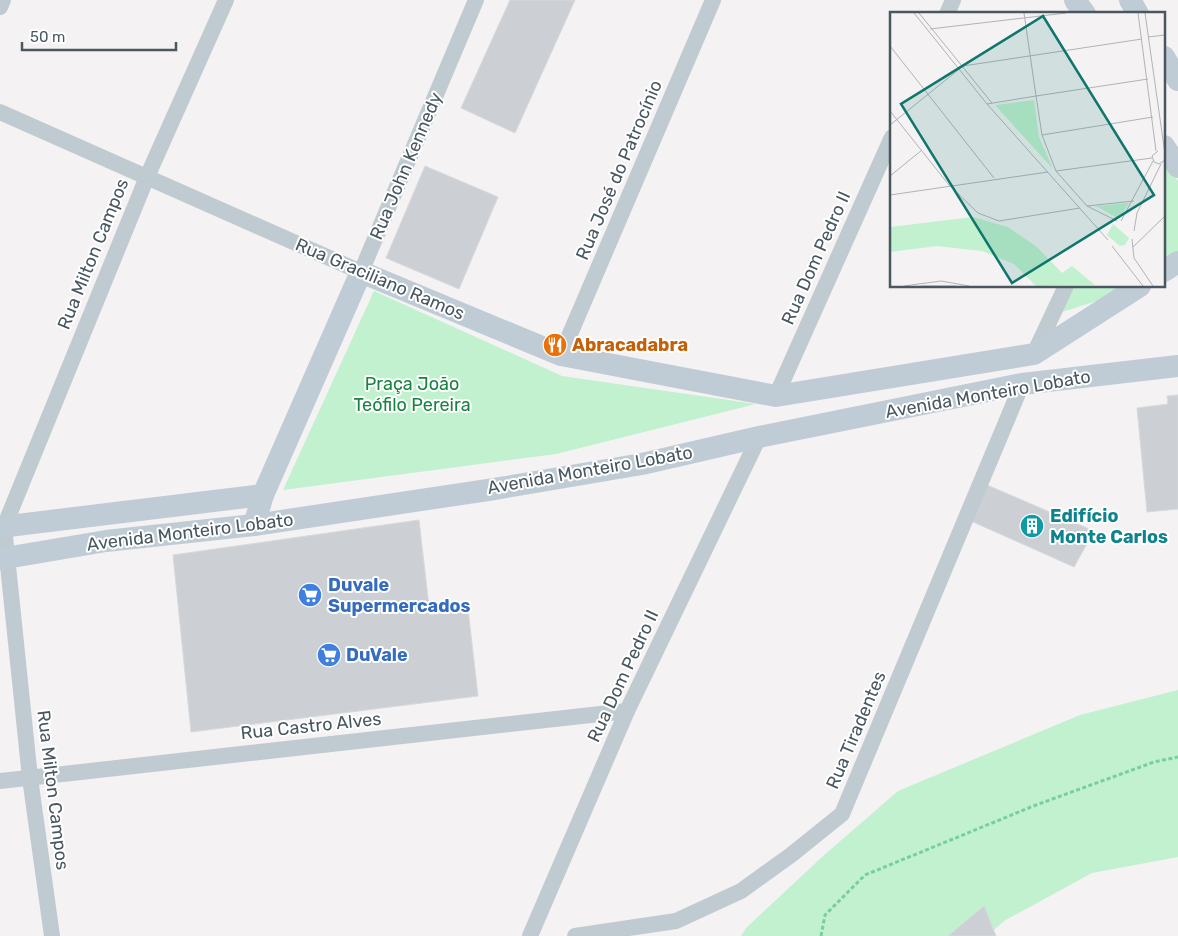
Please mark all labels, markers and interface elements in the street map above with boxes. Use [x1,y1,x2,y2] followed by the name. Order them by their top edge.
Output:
[890,12,1166,288] inset map
[22,20,176,52] scale bar
[30,28,65,46] text: 50 m
[571,77,667,263] street label: Rua José do Patrocínio
[365,89,447,243] street label: Rua John Kennedy
[53,175,133,333] street label: Rua Milton Campos
[777,188,855,328] street label: Rua Dom Pedro II
[292,233,468,325] street label: Rua Graciliano Ramos
[542,332,568,358] restaurant icon: Abracadabra
[572,334,688,356] place label: Abracadabra
[884,365,1092,423] street label: Avenida Monteiro Lobato
[353,373,471,416] park label: Praça João Teófilo Pereira
[486,441,694,499] street label: Avenida Monteiro Lobato
[1050,505,1168,548] place label: Edifício Monte Carlos
[85,508,295,556] street label: Avenida Monteiro Lobato
[1019,513,1045,539] building icon: Edifício Monte Carlos
[328,574,471,617] place label: Duvale Supermercados
[297,582,323,608] supermarket icon: Duvale Supermercados
[583,606,663,746] street label: Rua Dom Pedro II
[316,642,342,668] supermarket icon: DuVale
[346,644,408,666] place label: DuVale
[821,668,891,792] street label: Rua Tiradentes
[240,708,382,744] street label: Rua Castro Alves
[32,709,74,871] street label: Rua Milton Campos

